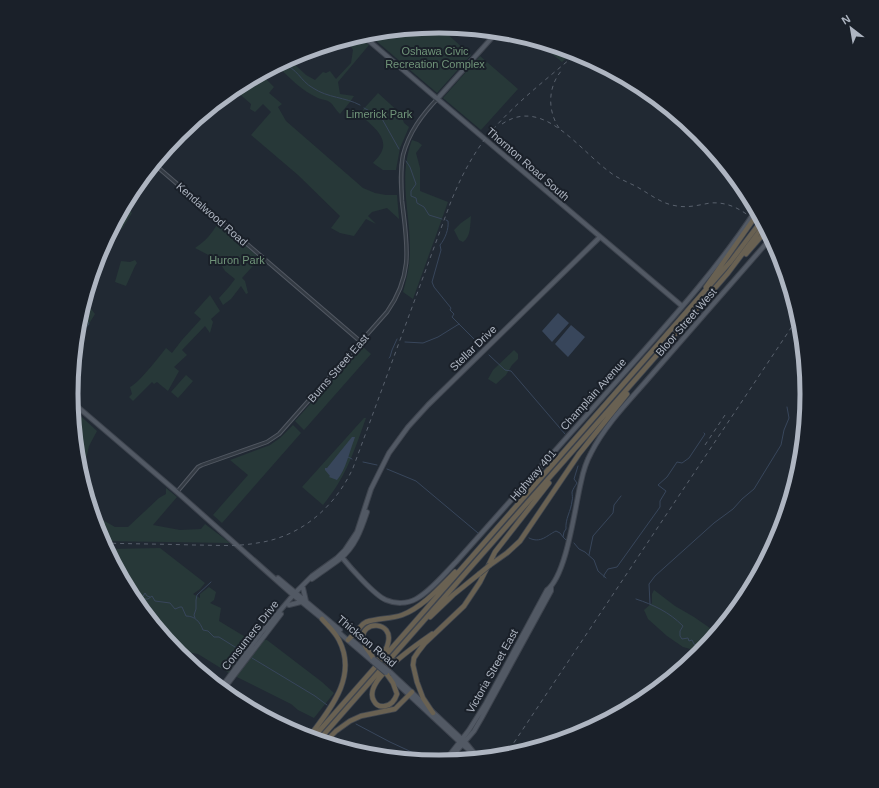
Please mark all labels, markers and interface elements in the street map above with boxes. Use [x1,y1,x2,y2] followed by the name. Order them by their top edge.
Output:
[831,8,871,48] north arrow
[839,12,852,27] text: N
[385,45,485,70] park label: Oshawa Civic Recreation Complex
[346,108,413,120] park label: Limerick Park
[484,125,572,203] street label: Thornton Road South
[174,180,250,248] street label: Kendalwood Road
[209,254,265,266] park label: Huron Park
[653,286,719,358] street label: Bloor Street West
[447,323,499,373] street label: Stellar Drive
[305,332,371,404] street label: Burns Street East
[558,356,628,432] street label: Champlain Avenue
[508,447,558,503] street label: Highway 401
[219,598,281,672] street label: Consumers Drive
[335,613,399,669] street label: Thickson Road
[464,627,520,715] street label: Victoria Street East

